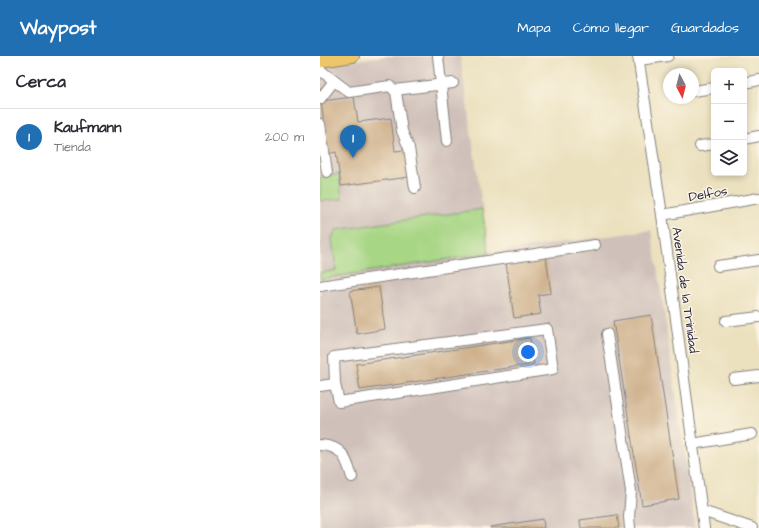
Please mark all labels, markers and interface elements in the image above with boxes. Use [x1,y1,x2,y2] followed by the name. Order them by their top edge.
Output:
[20,15,96,42] text: Waypost
[517,18,551,38] text: Mapa
[573,18,649,38] text: Cómo llegar
[671,18,739,38] text: Guardados
[663,68,699,104] north arrow
[711,68,747,176] map controls
[711,68,747,104] button: +
[16,70,66,94] text: Cerca
[711,104,747,140] button: −
[54,117,122,138] text: Kaufmann
[340,125,366,158] pin: 1
[28,128,30,146] text: 1
[265,128,304,146] text: 200 m
[54,138,91,156] text: Tienda
[711,140,747,176] button: layers
[687,182,729,206] street label: Delfos
[667,226,703,355] street label: Avenida de la Trinidad
[518,342,538,362] your location

